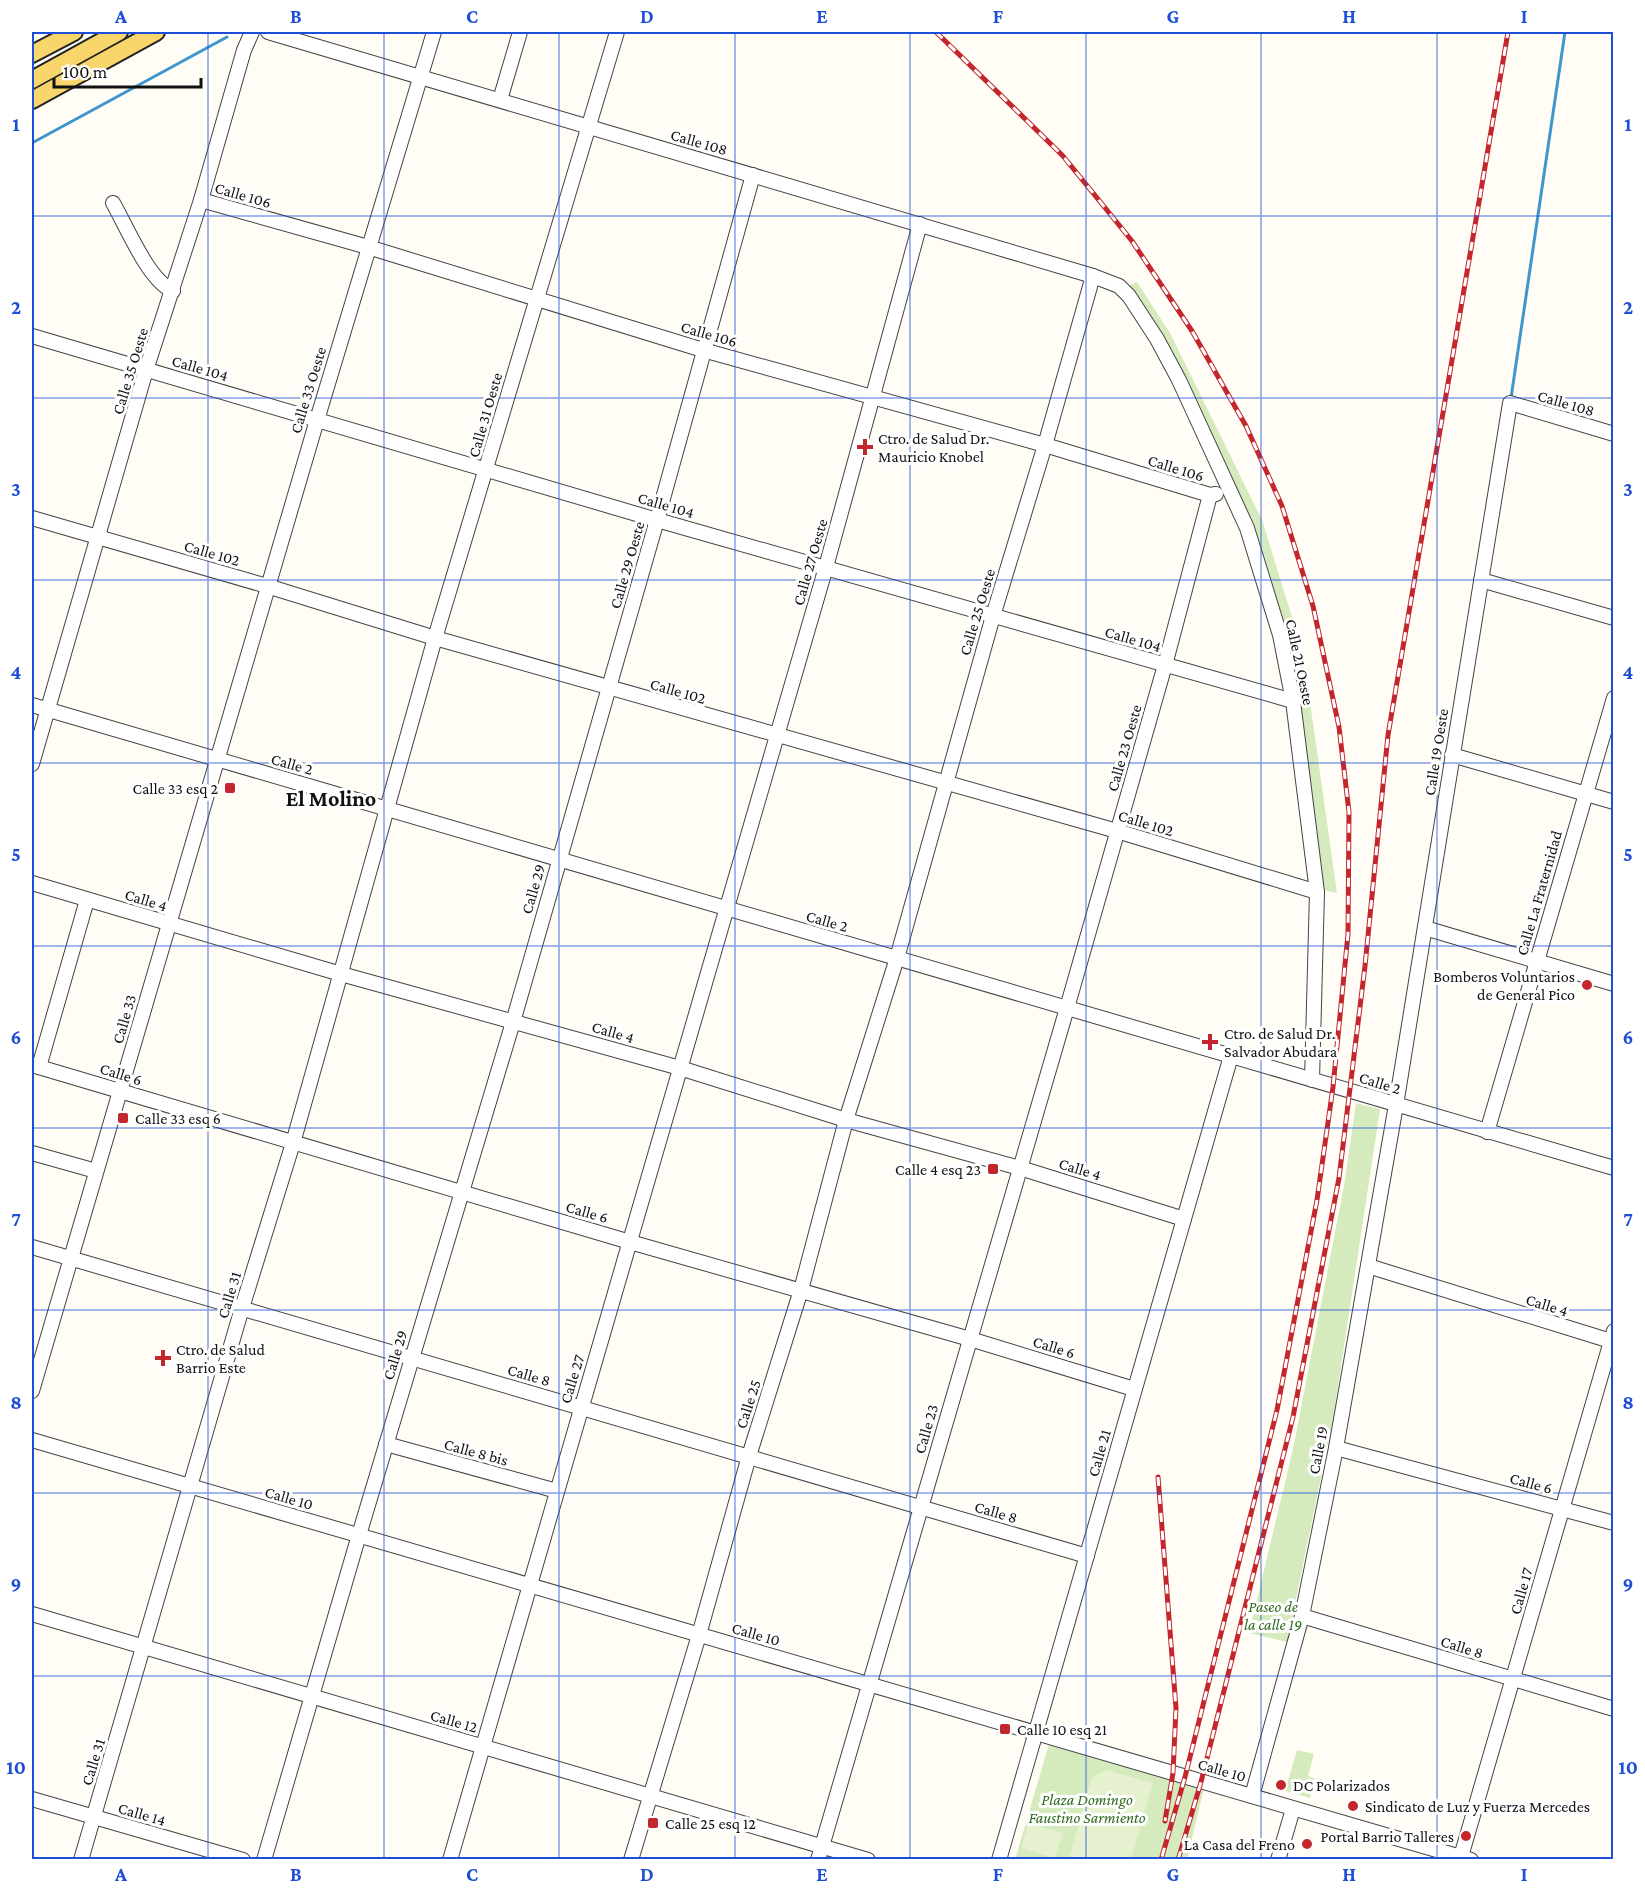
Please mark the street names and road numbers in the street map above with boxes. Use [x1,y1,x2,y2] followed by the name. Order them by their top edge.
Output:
[669,126,729,158] street label: Calle 108
[213,179,273,211] street label: Calle 106
[679,318,739,350] street label: Calle 106
[109,326,151,416] street label: Calle 35 Oeste
[287,345,329,435] street label: Calle 33 Oeste
[170,352,230,384] street label: Calle 104
[465,371,505,459] street label: Calle 31 Oeste
[1536,387,1596,419] street label: Calle 108
[1146,451,1206,485] street label: Calle 106
[636,489,696,521] street label: Calle 104
[790,517,830,607] street label: Calle 27 Oeste
[606,519,648,611] street label: Calle 29 Oeste
[182,537,242,569] street label: Calle 102
[956,567,998,657] street label: Calle 25 Oeste
[1283,617,1317,707] street label: Calle 21 Oeste
[1103,623,1163,655] street label: Calle 104
[648,675,708,707] street label: Calle 102
[1103,703,1145,793] street label: Calle 23 Oeste
[1421,707,1451,797] street label: Calle 19 Oeste
[269,750,315,778] street label: Calle 2
[1116,807,1176,840] street label: Calle 102
[1513,828,1565,957] street label: Calle La Fraternidad
[518,862,548,916] street label: Calle 29
[123,886,169,914] street label: Calle 4
[804,907,850,935] street label: Calle 2
[109,992,139,1046] street label: Calle 33
[590,1018,636,1046] street label: Calle 4
[98,1060,144,1088] street label: Calle 6
[1357,1069,1403,1097] street label: Calle 2
[1057,1155,1103,1183] street label: Calle 4
[564,1198,610,1226] street label: Calle 6
[214,1270,244,1320] street label: Calle 31
[1524,1291,1570,1319] street label: Calle 4
[379,1328,411,1382] street label: Calle 29
[1031,1333,1077,1361] street label: Calle 6
[557,1352,588,1405] street label: Calle 27
[506,1361,552,1389] street label: Calle 8
[732,1377,764,1431] street label: Calle 25
[911,1402,941,1456] street label: Calle 23
[1305,1425,1331,1475] street label: Calle 19
[1084,1428,1114,1478] street label: Calle 21
[442,1435,510,1469] street label: Calle 8 bis
[1508,1469,1554,1497] street label: Calle 6
[263,1483,315,1513] street label: Calle 10
[973,1498,1019,1526] street label: Calle 8
[1506,1565,1536,1616] street label: Calle 17
[730,1619,782,1649] street label: Calle 10
[1439,1632,1485,1662] street label: Calle 8
[429,1706,480,1736] street label: Calle 12
[78,1737,108,1787] street label: Calle 31
[1196,1755,1248,1785] street label: Calle 10
[116,1799,168,1829] street label: Calle 14

